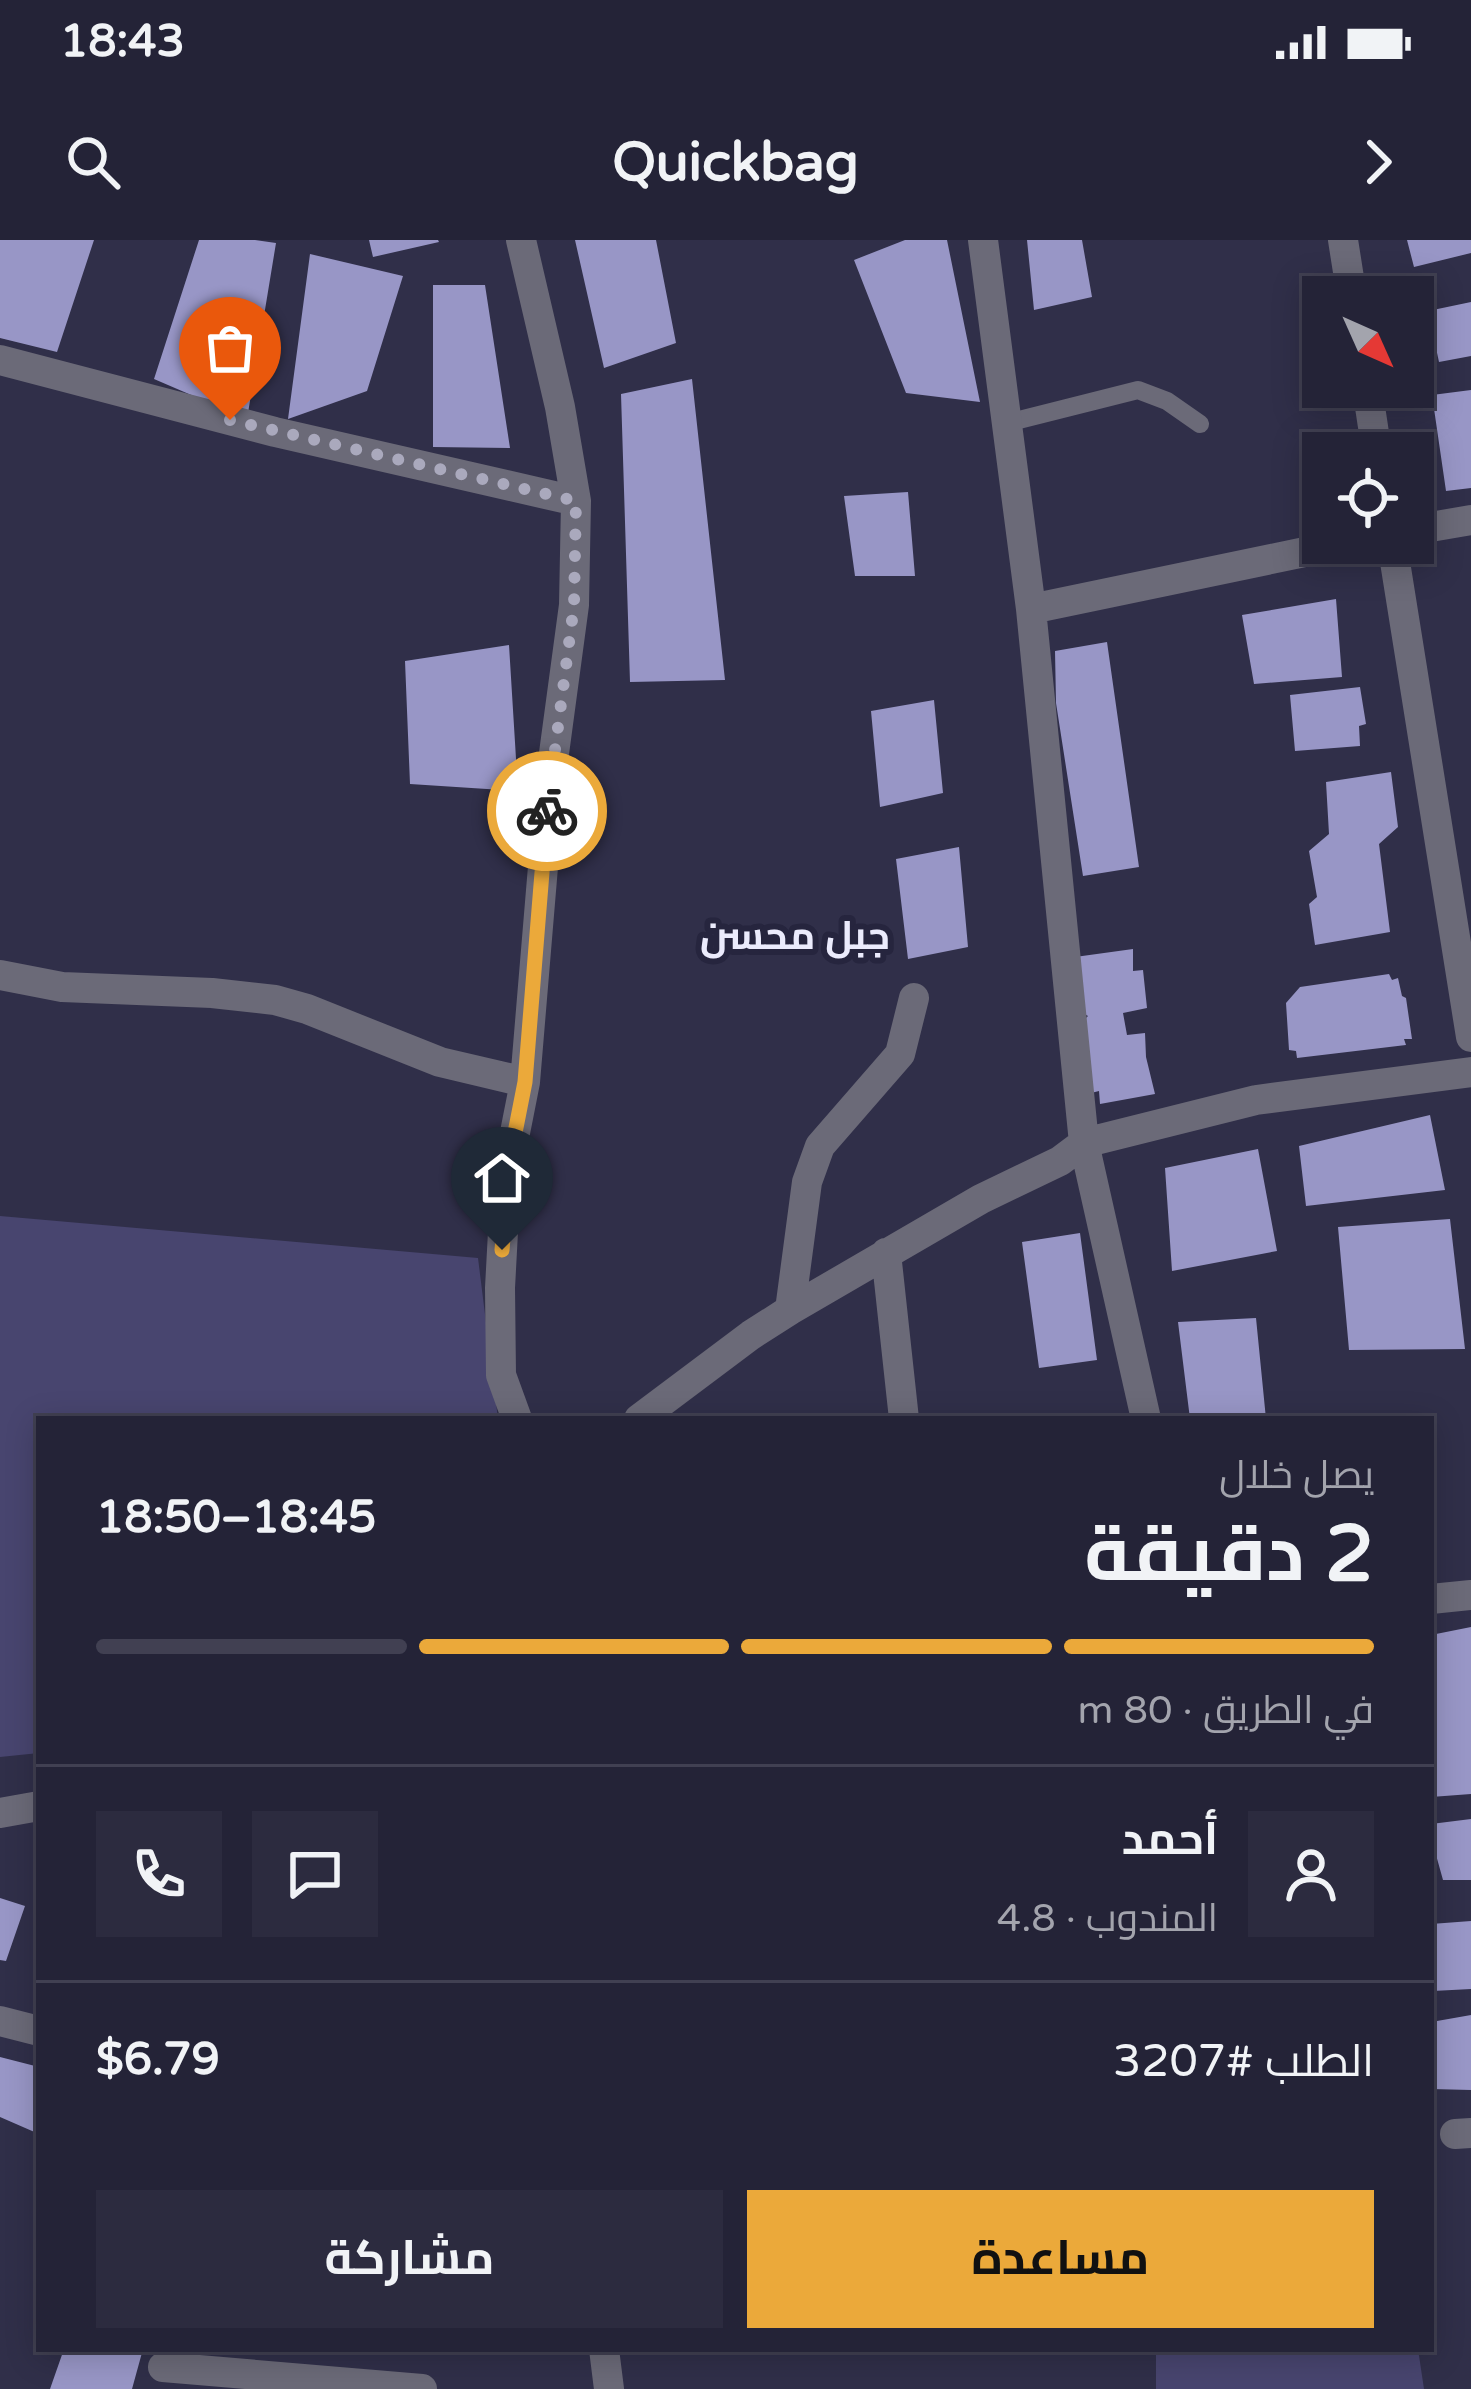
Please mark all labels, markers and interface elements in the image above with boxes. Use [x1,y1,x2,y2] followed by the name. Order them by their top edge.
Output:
[60,15,185,69] text: 18:43
[60,129,126,195] icon: search
[1345,129,1411,195] icon: forward
[612,130,859,195] text: Quickbag
[1302,276,1434,408] north arrow
[1302,276,1434,564] map controls
[179,297,281,420] pin
[197,315,263,381] icon: bag
[1302,432,1434,564] button: locate
[487,751,607,871] courier
[514,778,580,844] icon: bike
[700,913,890,960] district label: جبل محسن
[451,1127,553,1250] pin
[469,1145,535,1211] icon: home
[1219,1452,1374,1499] text: يصل خلال
[96,1491,376,1545] text: 18:45–18:50
[1084,1508,1374,1602] text: 2 دقيقة
[1078,1687,1374,1734] text: في الطريق · 80 m
[96,1811,222,1937] button: phone
[252,1811,378,1937] button: chat
[1248,1811,1374,1937] button: person
[1122,1813,1218,1867] text: أحمد
[997,1895,1218,1942] text: المندوب · 4.8
[96,2033,220,2087] text: $6.79
[1113,2035,1374,2089] text: الطلب #3207
[96,2190,723,2328] button: مشاركة
[747,2190,1374,2328] button: مساعدة

